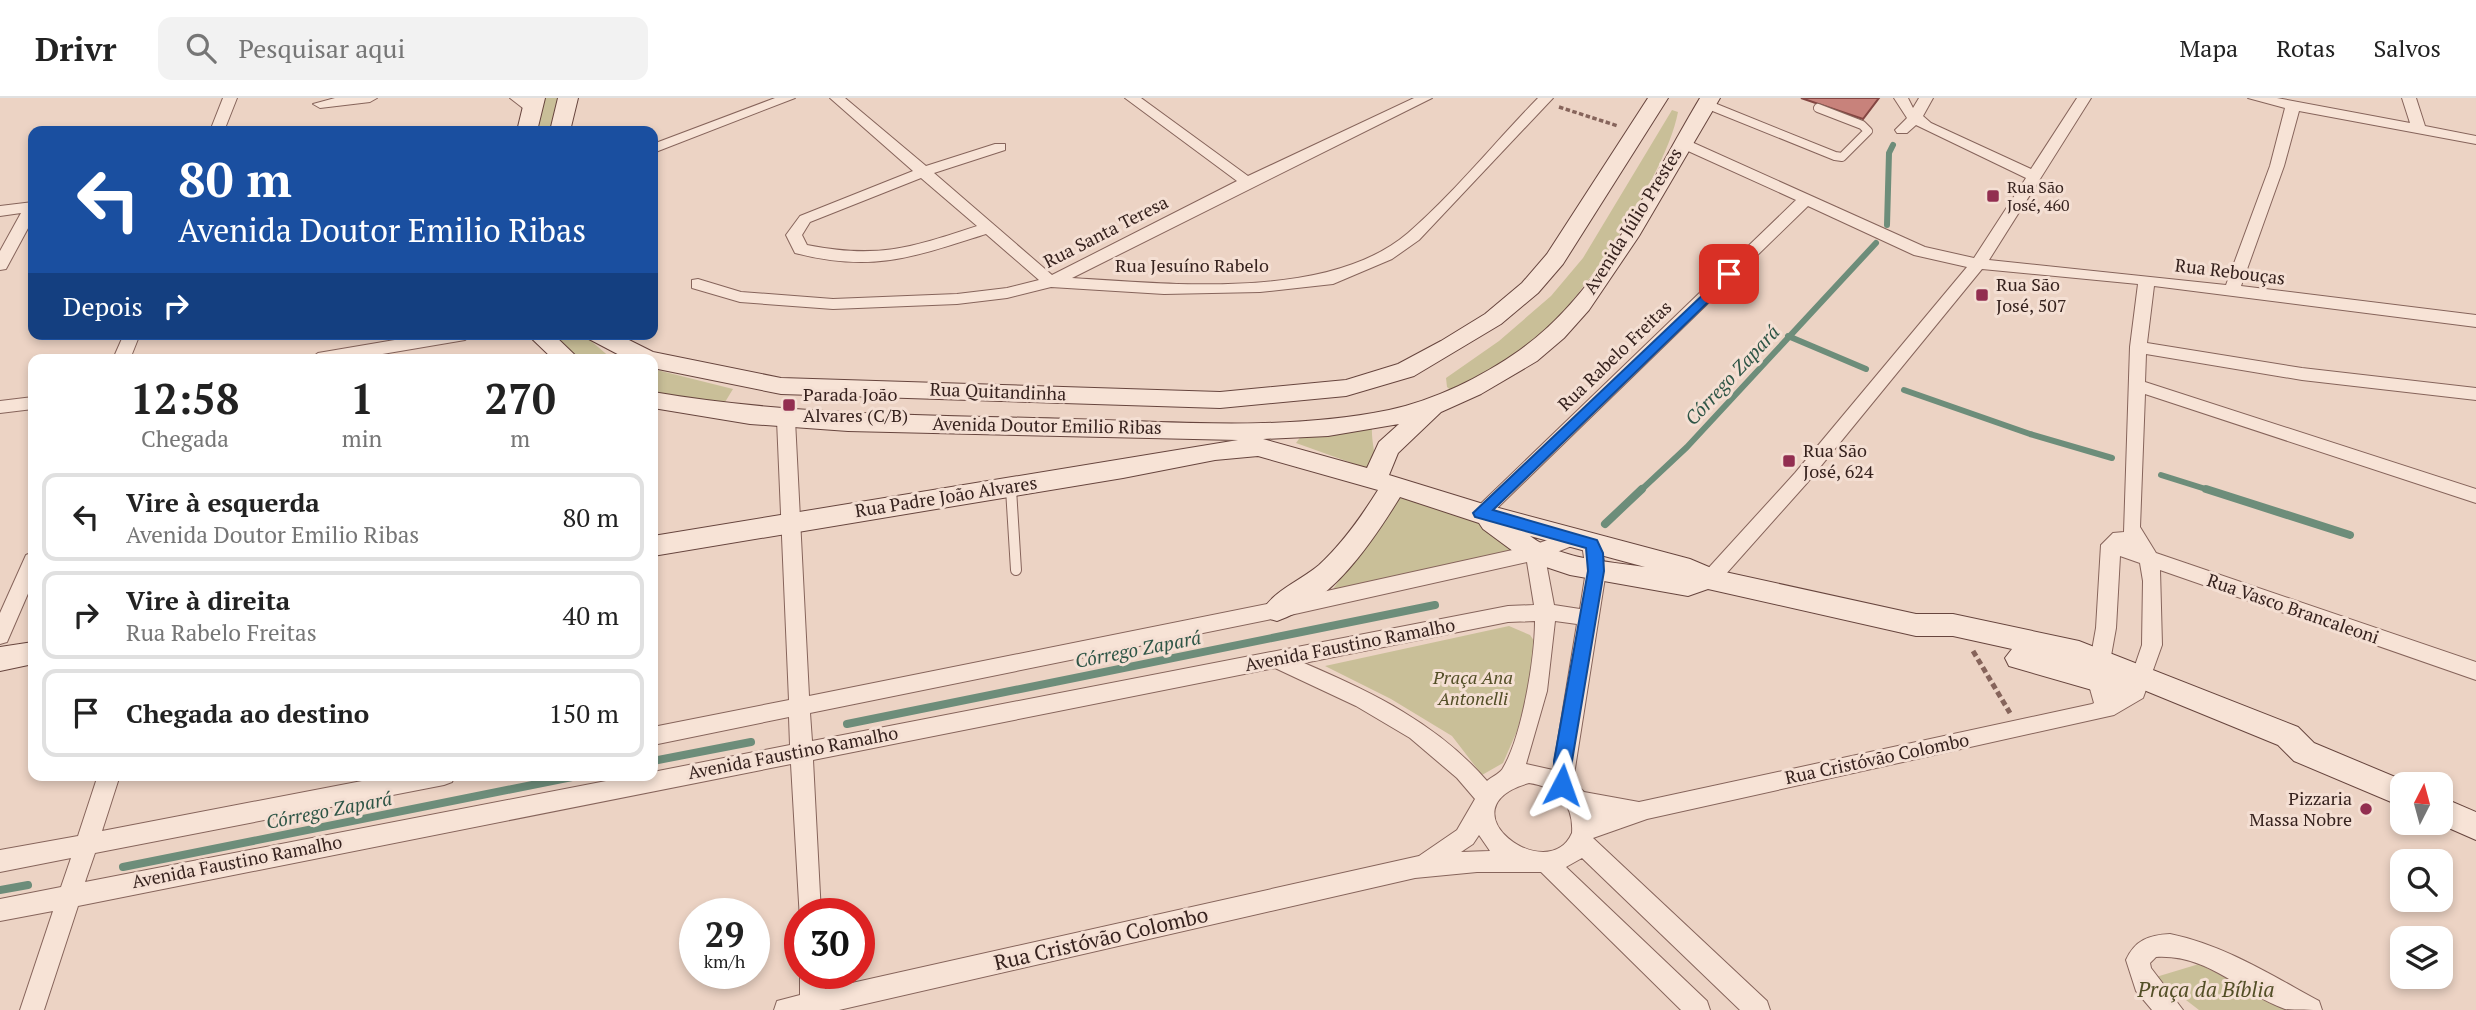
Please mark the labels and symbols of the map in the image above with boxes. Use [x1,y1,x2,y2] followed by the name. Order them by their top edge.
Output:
[1577,143,1687,298] street label: Avenida Júlio Prestes
[2007,176,2070,216] place label: Rua São José, 460
[1985,188,2001,204] marker: Rua São José, 460
[1039,189,1172,273] street label: Rua Santa Teresa
[1699,244,1759,304] pin
[2174,252,2287,290] street label: Rua Rebouças
[1115,253,1269,277] street label: Rua Jesuíno Rabelo
[1996,272,2066,317] place label: Rua São José, 507
[1974,287,1990,303] marker: Rua São José, 507
[1552,295,1676,416] street label: Rua Rabelo Freitas
[1679,319,1784,430] water label: Córrego Zapará
[929,377,1067,405] street label: Rua Quitandinha
[803,382,908,427] place label: Parada João Alvares (C/B)
[781,397,797,413] marker: Parada João Alvares (C/B)
[932,411,1162,439] street label: Avenida Doutor Emilio Ribas
[1803,438,1874,483] place label: Rua São José, 624
[1781,453,1797,469] marker: Rua São José, 624
[853,470,1039,522] street label: Rua Padre João Alvares
[2204,567,2383,649] street label: Rua Vasco Brancaleoni
[1243,612,1457,676] street label: Avenida Faustino Ramalho
[1073,624,1203,673] water label: Córrego Zapará
[1432,665,1513,710] park label: Praça Ana Antonelli
[686,720,900,784] street label: Avenida Faustino Ramalho
[1783,727,1971,789] street label: Rua Cristóvão Colombo
[1525,748,1599,822] position arrow
[2390,772,2454,835] north arrow
[264,785,394,834] water label: Córrego Zapará
[2249,786,2352,831] place label: Pizzaria Massa Nobre
[2358,801,2374,817] marker: Pizzaria Massa Nobre
[130,829,344,893] street label: Avenida Faustino Ramalho
[784,898,875,989] speed limit sign: 30
[991,900,1211,976] street label: Rua Cristóvão Colombo
[2137,975,2274,1003] park label: Praça da Bíblia

